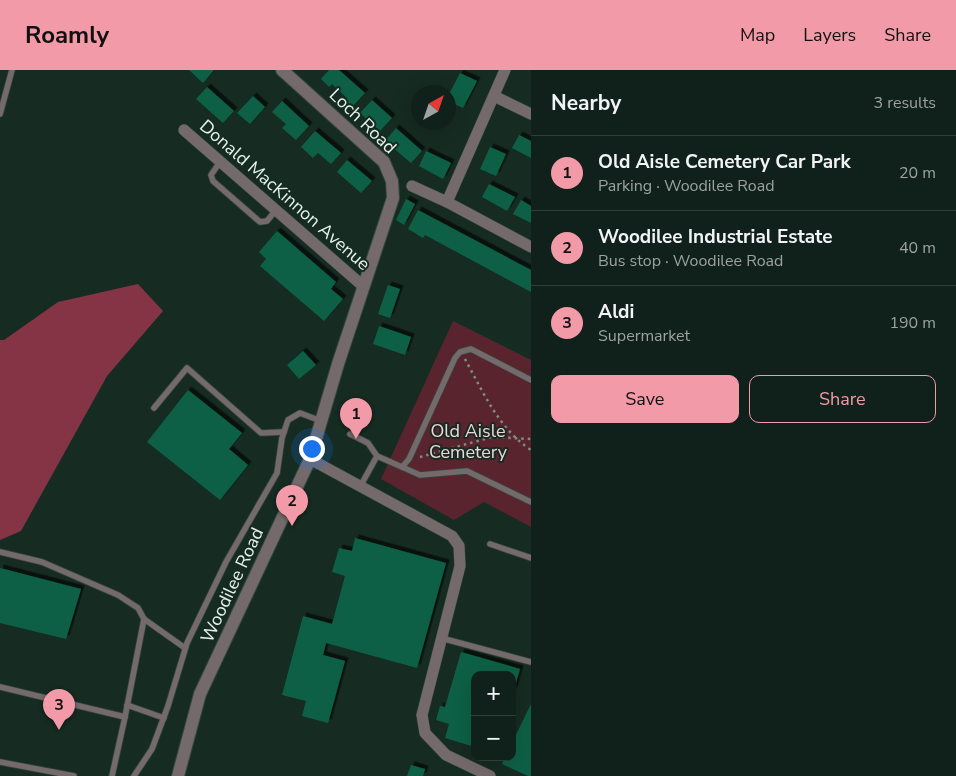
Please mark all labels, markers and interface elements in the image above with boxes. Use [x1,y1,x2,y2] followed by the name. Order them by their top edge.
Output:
[25,19,109,51] text: Roamly
[740,23,775,47] text: Map
[803,23,856,47] text: Layers
[884,23,931,47] text: Share
[324,83,402,159] street label: Loch Road
[411,85,456,130] north arrow
[551,89,621,117] text: Nearby
[874,92,936,114] text: 3 results
[195,114,375,276] street label: Donald MacKinnon Avenue
[598,149,851,175] text: Old Aisle Cemetery Car Park
[562,162,572,184] text: 1
[899,162,936,184] text: 20 m
[598,175,775,197] text: Parking · Woodilee Road
[598,224,833,250] text: Woodilee Industrial Estate
[562,237,572,259] text: 2
[899,237,936,259] text: 40 m
[598,250,783,272] text: Bus stop · Woodilee Road
[598,299,634,325] text: Aldi
[562,312,572,334] text: 3
[889,312,936,334] text: 190 m
[598,325,690,347] text: Supermarket
[551,375,739,423] button: Save
[749,375,936,423] button: Share
[340,398,372,439] pin: 1
[429,419,508,464] park label: Old Aisle Cemetery
[299,436,325,462] your location
[276,485,308,526] pin: 2
[195,524,269,646] street label: Woodilee Road
[471,671,516,761] map controls
[471,671,516,716] button: +
[43,689,75,730] pin: 3
[471,716,516,761] button: −

